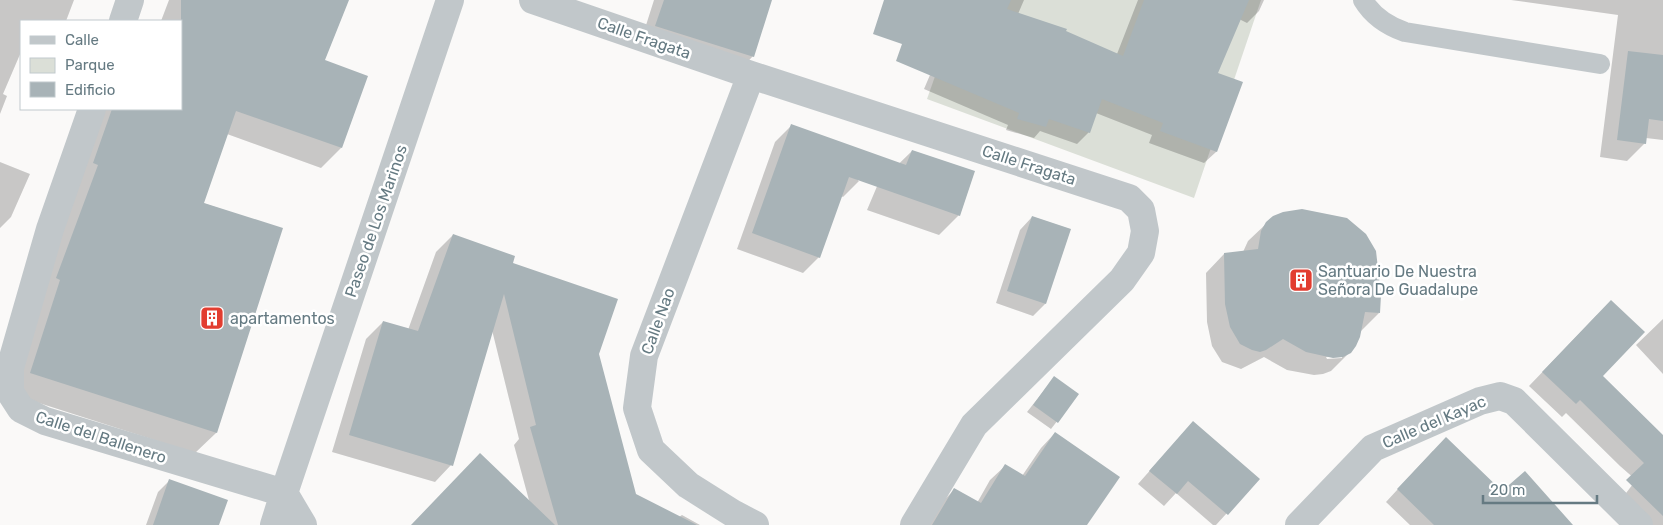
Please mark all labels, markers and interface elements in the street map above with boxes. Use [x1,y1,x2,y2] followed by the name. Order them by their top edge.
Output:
[595,13,693,63] street label: Calle Fragata
[20,20,182,110] legend
[65,31,99,49] text: Calle
[65,56,115,74] text: Parque
[65,81,115,99] text: Edificio
[980,141,1078,189] street label: Calle Fragata
[341,142,411,300] street label: Paseo de Los Marinos
[1318,262,1478,299] place label: Santuario De Nuestra Señora De Guadalupe
[1288,267,1314,293] building icon: Santuario De Nuestra Señora De Guadalupe
[637,285,679,357] street label: Calle Nao
[199,305,225,331] building icon: apartamentos
[230,309,335,328] place label: apartamentos
[1379,392,1489,452] street label: Calle del Kayac
[33,407,169,467] street label: Calle del Ballenero
[1483,472,1597,504] scale bar
[1490,481,1525,499] text: 20 m

